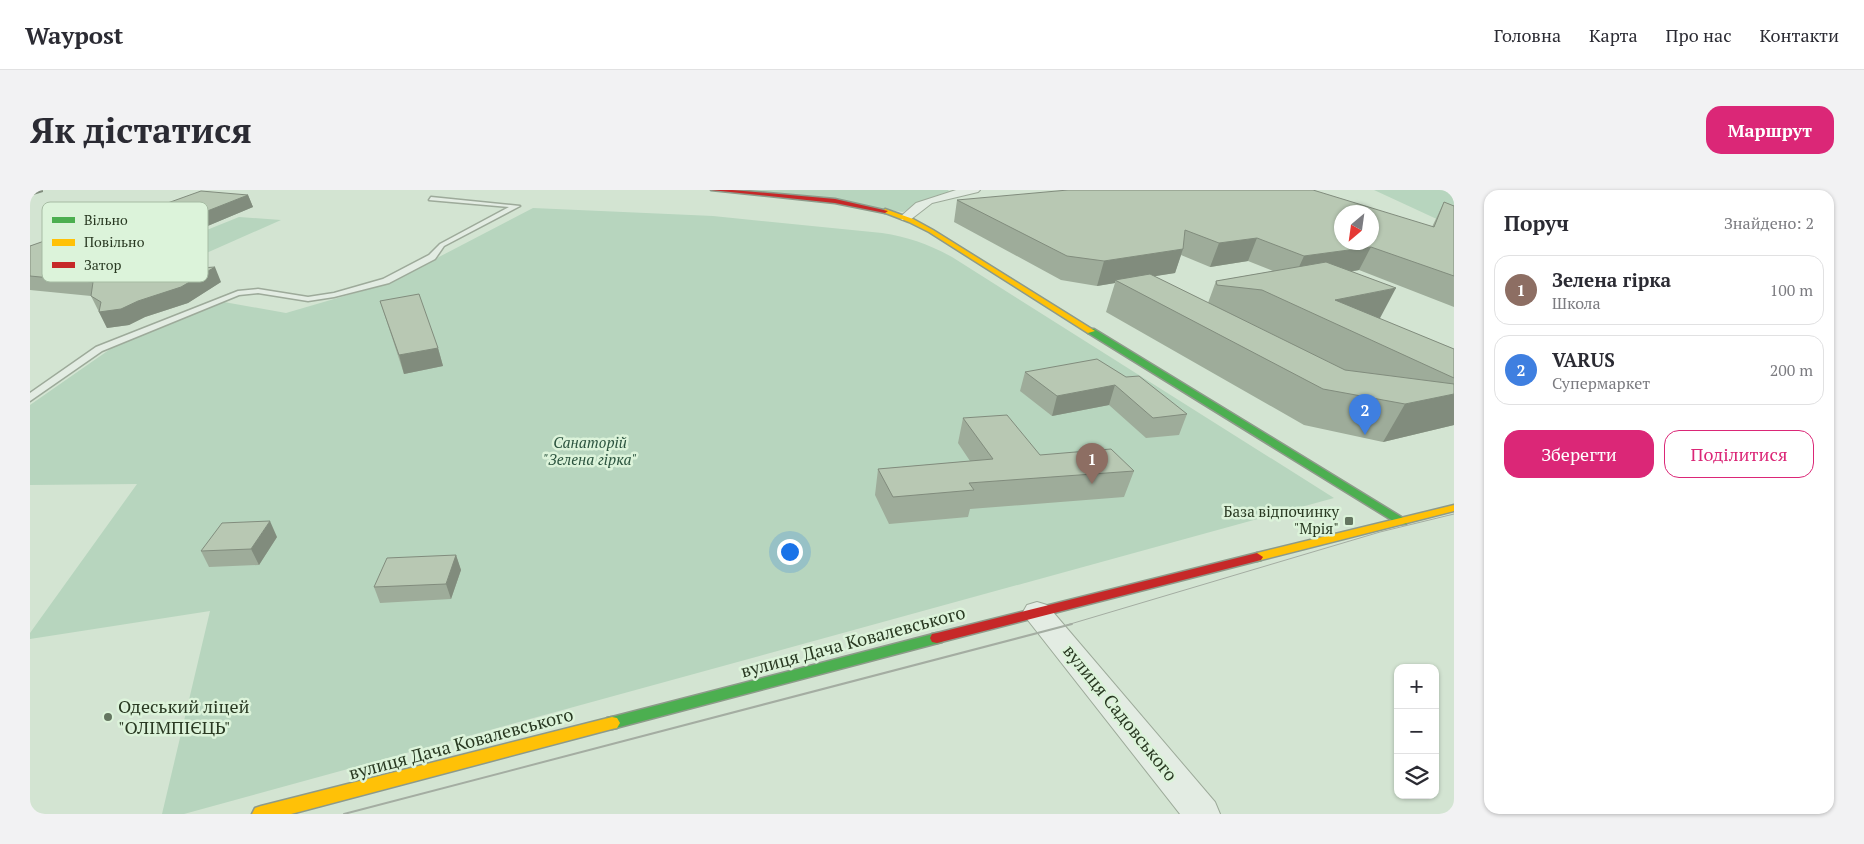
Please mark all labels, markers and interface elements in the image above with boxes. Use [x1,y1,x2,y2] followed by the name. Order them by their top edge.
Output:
[25,19,123,51] text: Waypost
[1494,23,1561,47] text: Головна
[1589,23,1638,47] text: Карта
[1666,23,1732,47] text: Про нас
[1760,23,1839,47] text: Контакти
[1706,106,1834,154] button: Маршрут
[30,107,252,153] text: Як дістатися
[42,202,208,282] legend
[1334,205,1379,250] north arrow
[1504,209,1569,237] text: Поруч
[84,210,128,229] text: Вільно
[1724,212,1814,234] text: Знайдено: 2
[84,232,145,251] text: Повільно
[84,255,121,274] text: Затор
[1552,267,1671,292] text: Зелена гірка
[1516,279,1526,301] text: 1
[1770,279,1813,301] text: 100 m
[1552,292,1601,314] text: Школа
[1552,347,1615,372] text: VARUS
[1516,359,1526,381] text: 2
[1770,359,1813,381] text: 200 m
[1552,372,1650,394] text: Супермаркет
[1349,394,1381,435] pin: 2
[1504,430,1654,478] button: Зберегти
[1664,430,1814,478] button: Поділитися
[543,432,637,469] park label: Санаторій "Зелена гірка"
[1076,443,1108,484] pin: 1
[1223,501,1339,538] place label: База відпочинку "Мрія"
[1343,515,1355,527] marker: База відпочинку "Мрія"
[777,539,803,565] your location
[738,599,968,683] street label: вулиця Дача Ковалевського
[1058,639,1183,786] street label: вулиця Садовського
[1394,664,1439,799] map controls
[1394,664,1439,709] button: +
[118,694,250,739] place label: Одеський ліцей "ОЛІМПІЄЦЬ"
[346,701,576,785] street label: вулиця Дача Ковалевського
[1394,709,1439,754] button: −
[102,711,114,723] marker: Одеський ліцей "ОЛІМПІЄЦЬ"
[1394,754,1439,799] button: layers

